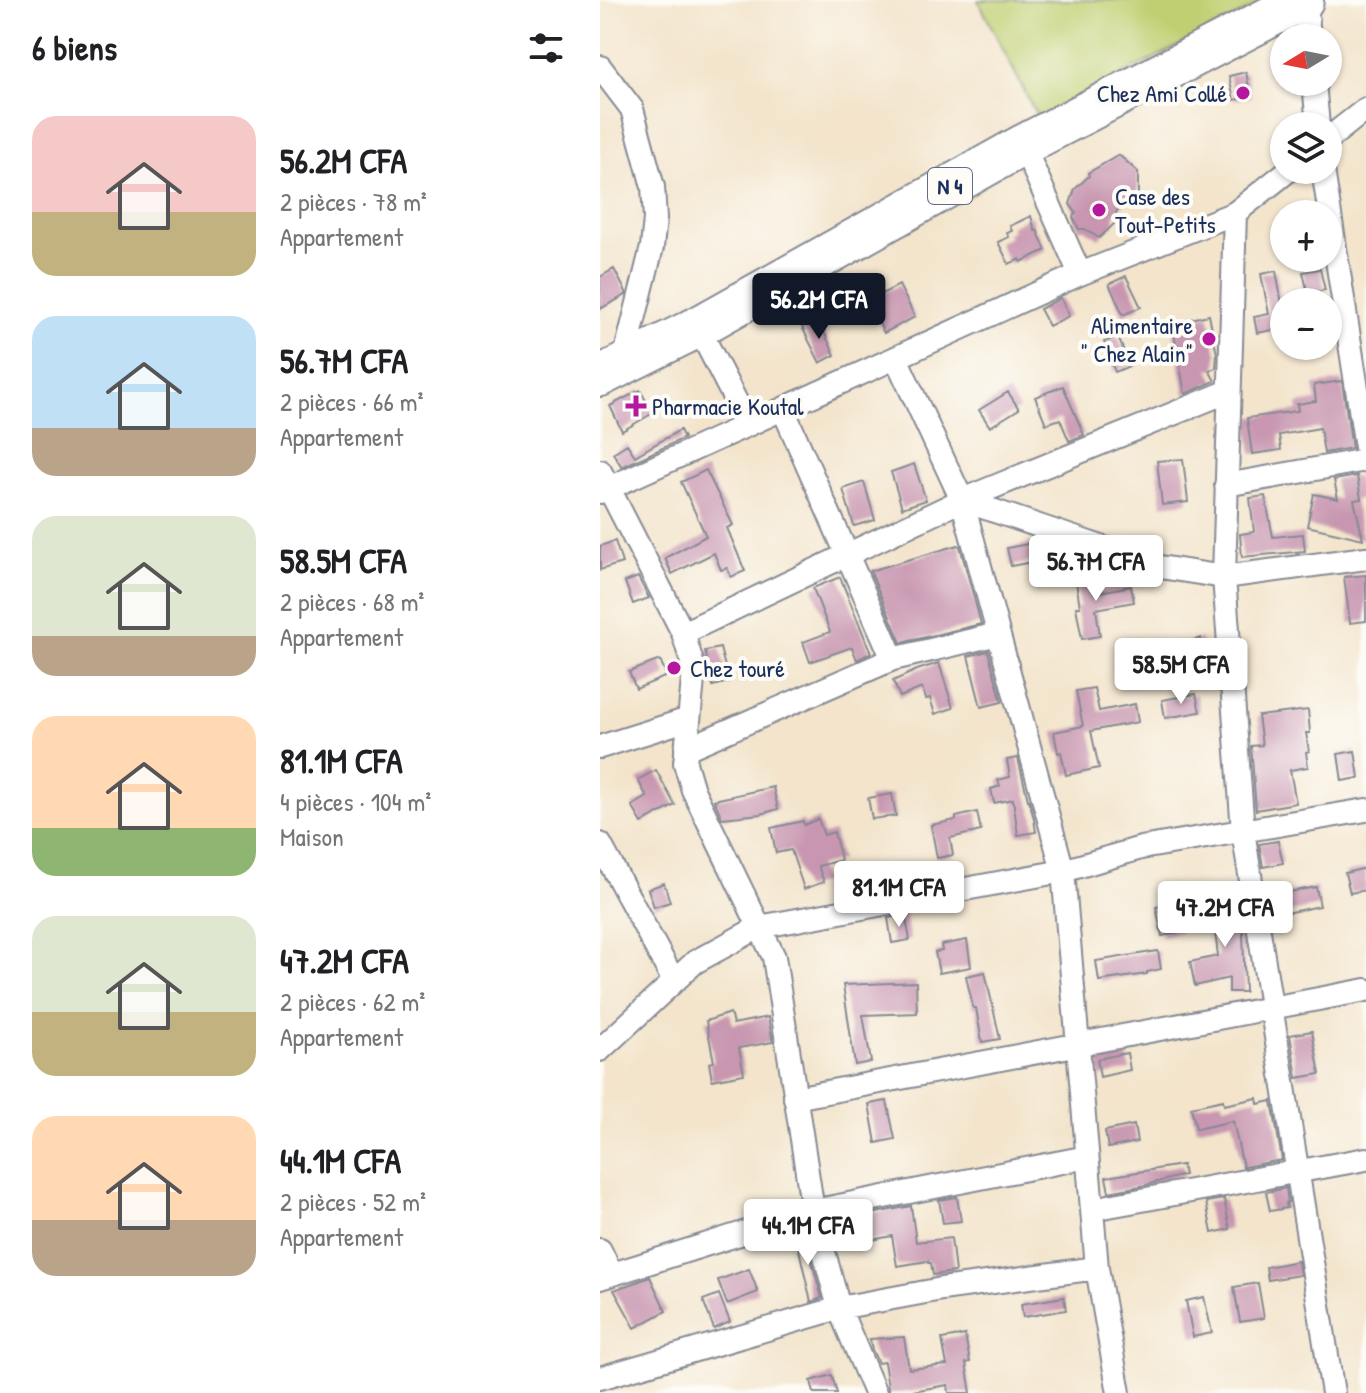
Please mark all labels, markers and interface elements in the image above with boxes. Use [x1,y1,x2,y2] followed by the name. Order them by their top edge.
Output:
[1270,24,1342,96] north arrow
[1270,24,1342,360] map controls
[32,25,117,71] text: 6 biens
[524,26,568,70] icon: filters
[1097,77,1227,109] place label: Chez Ami Collé
[1234,84,1252,102] marker: Chez Ami Collé
[1270,112,1342,184] button: layers
[280,138,407,184] text: 56.2M CFA
[96,148,192,244] icon: home
[928,168,972,204] road number: N 4
[1115,180,1216,240] place label: Case des Tout-Petits
[280,184,427,219] text: 2 pièces · 78 m²
[1270,200,1342,272] button: +
[1090,201,1108,219] marker: Case des Tout-Petits
[280,219,403,254] text: Appartement
[727,273,911,341] pin: 56.2M CFA
[770,281,868,316] text: 56.2M CFA
[1270,288,1342,360] button: −
[1081,309,1193,369] place label: Alimentaire " Chez Alain"
[1200,330,1218,348] marker: Alimentaire " Chez Alain"
[280,338,408,384] text: 56.7M CFA
[96,348,192,444] icon: home
[280,384,423,419] text: 2 pièces · 66 m²
[652,390,804,422] place label: Pharmacie Koutal
[627,397,645,415] marker: Pharmacie Koutal
[280,419,403,454] text: Appartement
[1004,535,1188,603] pin: 56.7M CFA
[280,538,407,584] text: 58.5M CFA
[1047,543,1145,578] text: 56.7M CFA
[96,548,192,644] icon: home
[280,584,424,619] text: 2 pièces · 68 m²
[280,619,403,654] text: Appartement
[1089,638,1273,706] pin: 58.5M CFA
[1133,646,1229,681] text: 58.5M CFA
[690,652,785,684] place label: Chez touré
[665,659,683,677] marker: Chez touré
[280,738,403,784] text: 81.1M CFA
[96,748,192,844] icon: home
[280,784,431,819] text: 4 pièces · 104 m²
[280,819,344,854] text: Maison
[807,861,991,929] pin: 81.1M CFA
[852,869,946,904] text: 81.1M CFA
[1133,881,1317,949] pin: 47.2M CFA
[1176,889,1274,924] text: 47.2M CFA
[280,938,409,984] text: 47.2M CFA
[96,948,192,1044] icon: home
[280,984,425,1019] text: 2 pièces · 62 m²
[280,1019,403,1054] text: Appartement
[280,1138,401,1184] text: 44.1M CFA
[96,1148,192,1244] icon: home
[280,1184,426,1219] text: 2 pièces · 52 m²
[716,1199,900,1267] pin: 44.1M CFA
[762,1207,854,1242] text: 44.1M CFA
[280,1219,403,1254] text: Appartement

